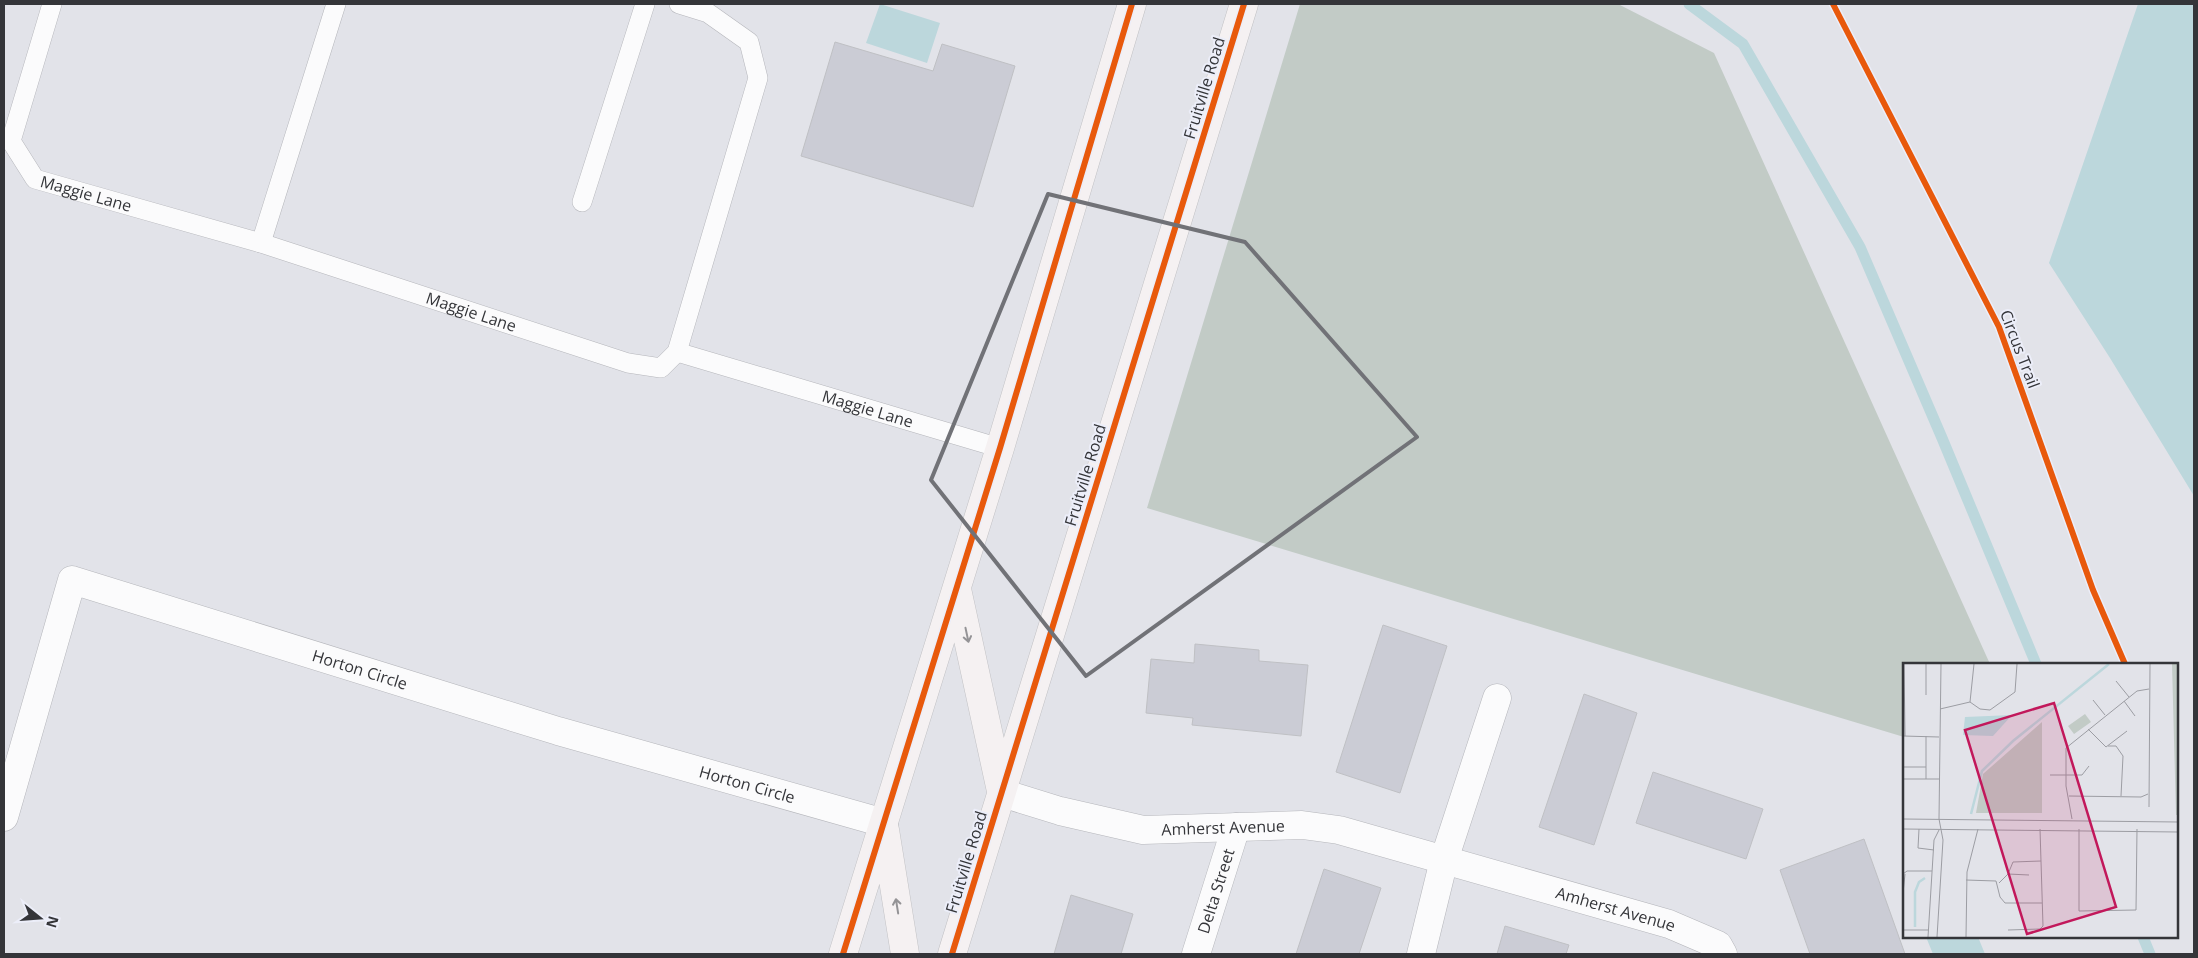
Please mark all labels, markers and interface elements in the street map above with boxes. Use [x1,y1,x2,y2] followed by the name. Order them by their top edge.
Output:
[1178,34,1230,142] street label: Fruitville Road
[38,170,134,217] street label: Maggie Lane
[423,287,519,337] street label: Maggie Lane
[1995,307,2045,391] street label: Circus Trail
[820,385,916,433] street label: Maggie Lane
[1059,421,1111,529] street label: Fruitville Road
[963,627,972,643] one-way arrow
[310,644,410,695] street label: Horton Circle
[1903,663,2178,938] inset map
[697,760,798,808] street label: Horton Circle
[940,808,992,916] street label: Fruitville Road
[1161,815,1285,840] street label: Amherst Avenue
[1192,845,1240,936] street label: Delta Street
[1553,881,1679,937] street label: Amherst Avenue
[15,893,65,943] north arrow
[892,898,902,914] one-way arrow
[42,914,64,930] text: N

